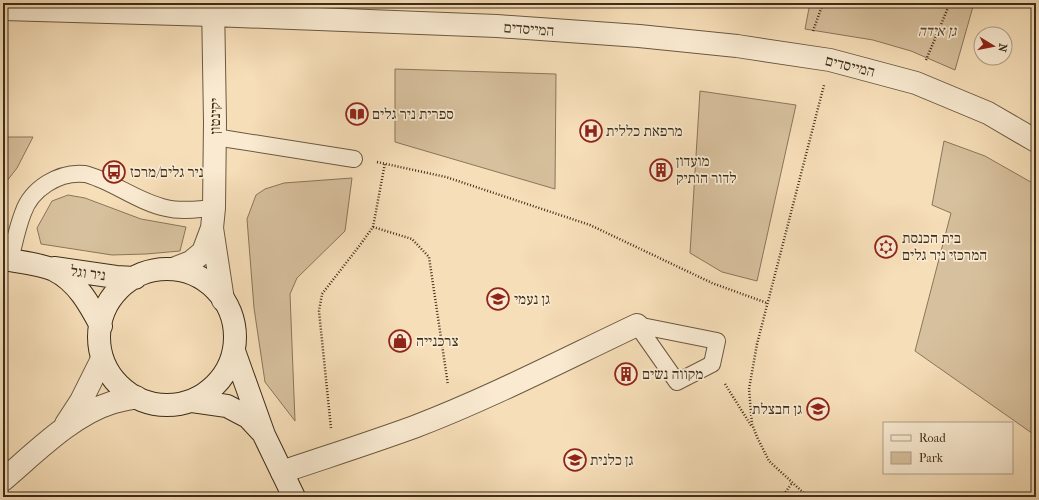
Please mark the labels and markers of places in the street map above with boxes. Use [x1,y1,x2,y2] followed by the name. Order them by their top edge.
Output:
[344,101,370,127] library icon: ספרית ניר גלים
[372,105,454,123] place label: ספרית ניר גלים
[578,118,604,144] hospital icon: מרפאת כללית
[606,122,683,140] place label: מרפאת כללית
[676,152,736,187] place label: מועדון לדור הותיק
[648,157,674,183] building icon: מועדון לדור הותיק
[101,159,127,185] bus stop icon: ניר גלים/מרכז
[130,163,204,181] place label: ניר גלים/מרכז
[902,229,987,264] place label: בית הכנסת המרכזי ניר גלים
[873,234,899,260] synagogue icon: בית הכנסת המרכזי ניר גלים
[485,286,511,312] school or university icon: גן נעמי
[514,290,550,308] place label: גן נעמי
[387,328,413,354] shop icon: צרכנייה
[416,332,459,350] place label: צרכנייה
[613,361,639,387] building icon: מקווה נשים
[642,365,703,383] place label: מקווה נשים
[805,396,831,422] school or university icon: גן חבצלת
[752,400,802,418] place label: גן חבצלת
[562,447,588,473] school or university icon: גן כלנית
[590,451,634,469] place label: גן כלנית

